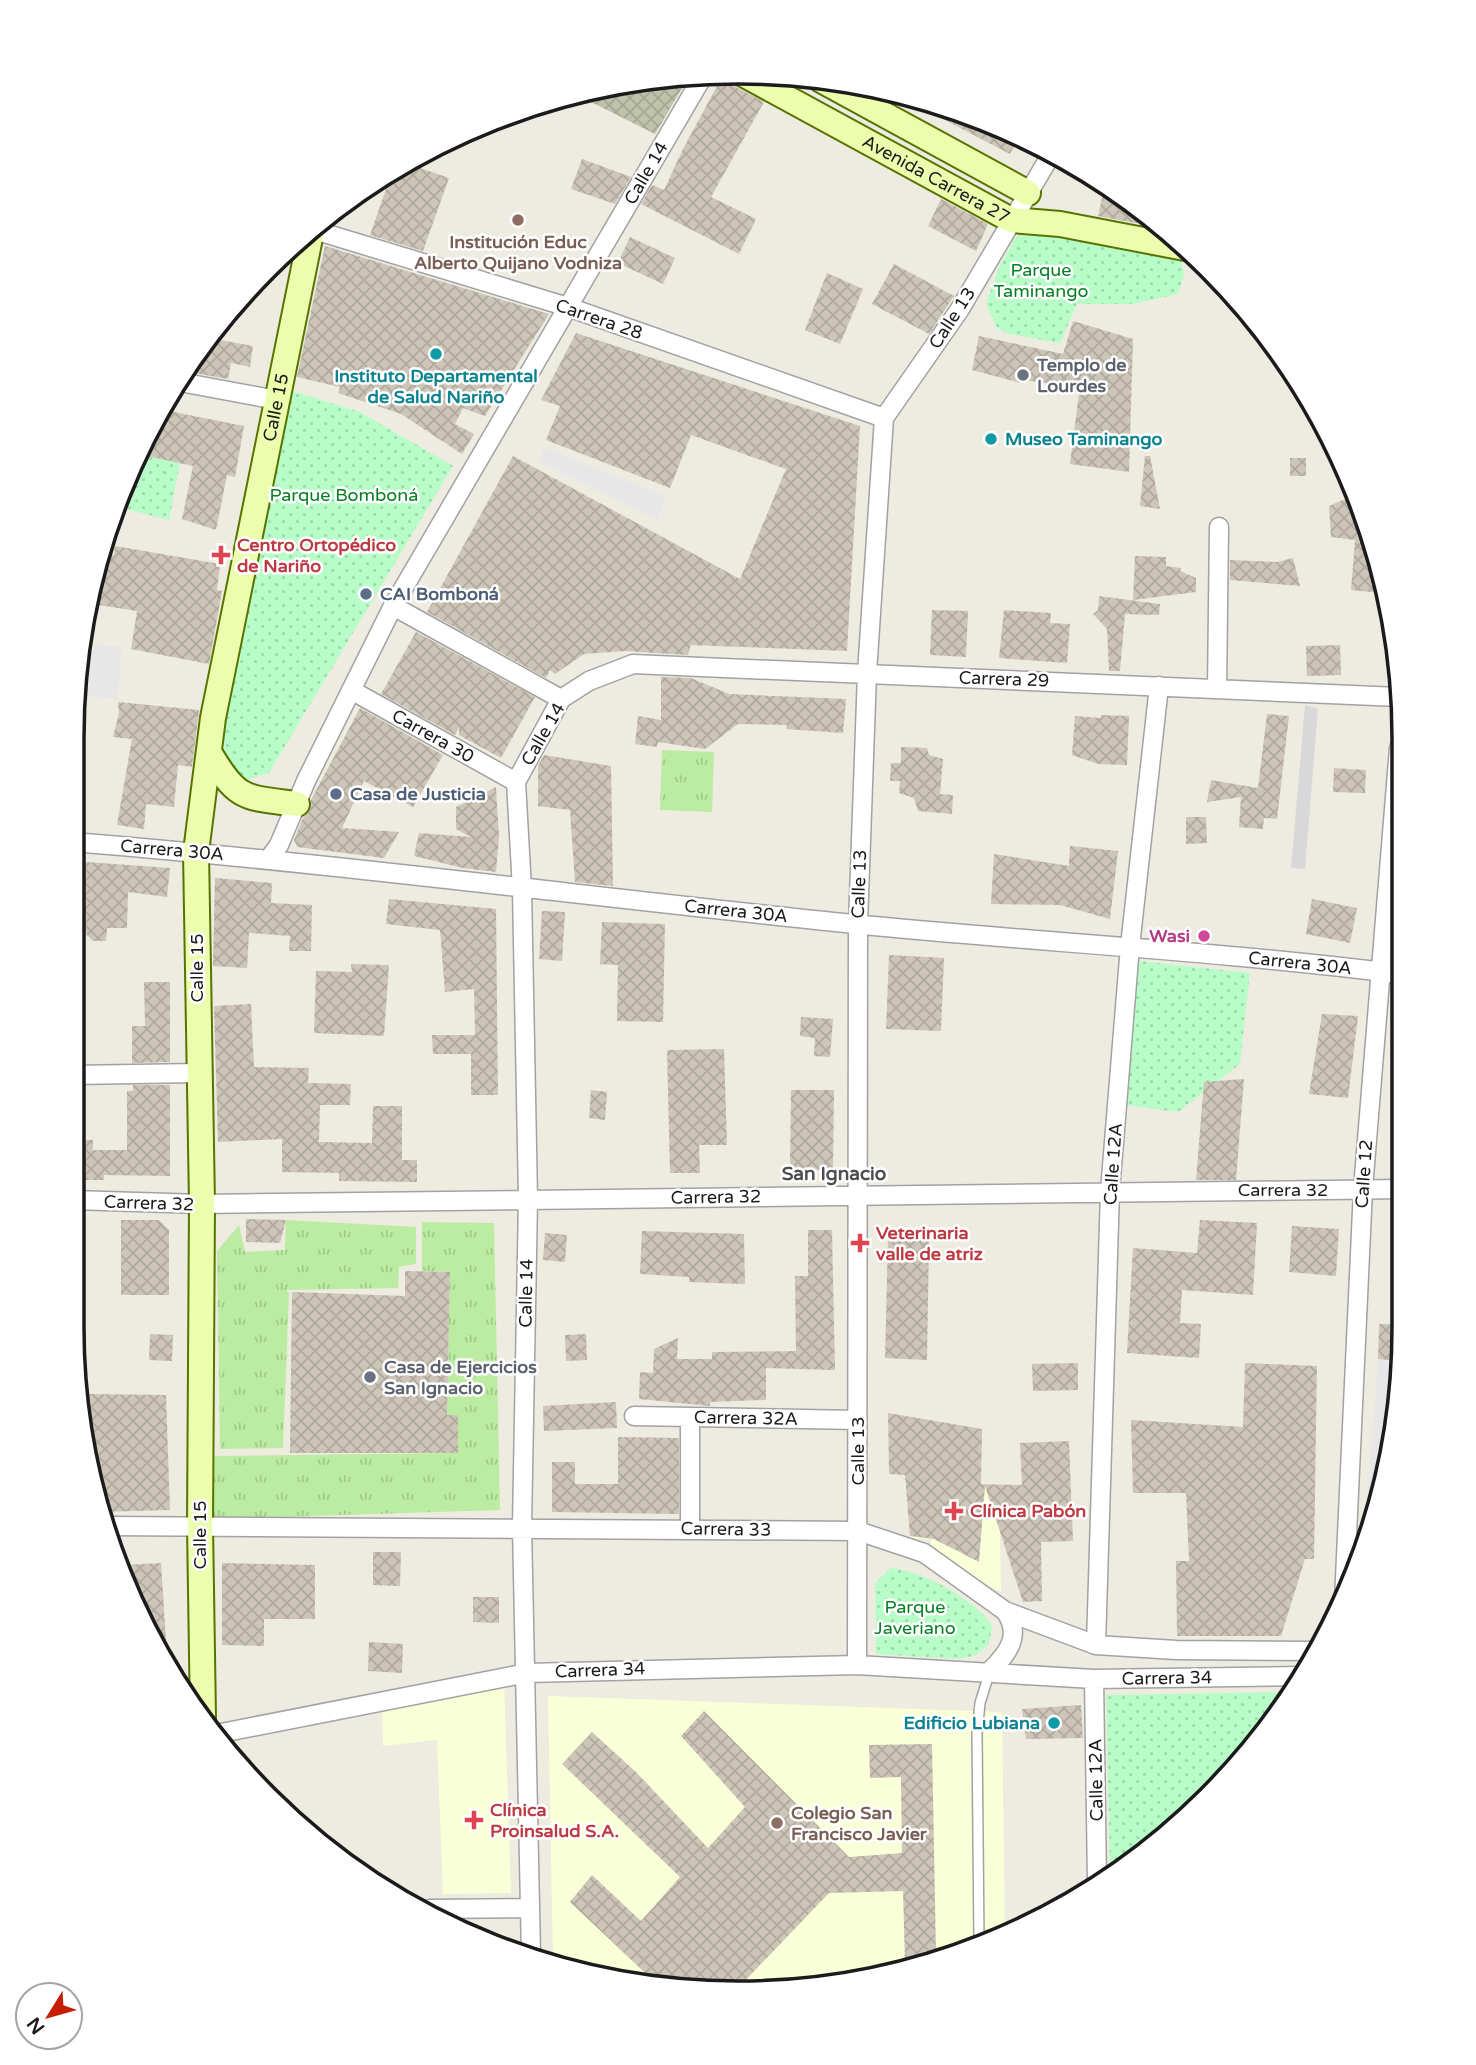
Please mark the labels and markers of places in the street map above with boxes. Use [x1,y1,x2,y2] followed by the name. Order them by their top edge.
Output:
[510,212,526,228] marker: Institución Educ Alberto Quijano Vodniza
[414,231,622,274] place label: Institución Educ Alberto Quijano Vodniza
[428,346,444,362] marker: Instituto Departamental de Salud Nariño
[1036,354,1127,397] place label: Templo de Lourdes
[334,365,538,408] place label: Instituto Departamental de Salud Nariño
[1015,367,1031,383] marker: Templo de Lourdes
[1005,428,1163,450] place label: Museo Taminango
[983,431,999,447] marker: Museo Taminango
[237,534,396,577] place label: Centro Ortopédico de Nariño
[211,545,231,565] marker: Centro Ortopédico de Nariño
[380,583,499,605] place label: CAI Bomboná
[358,586,374,602] marker: CAI Bomboná
[350,783,486,805] place label: Casa de Justicia
[328,786,344,802] marker: Casa de Justicia
[1149,925,1190,947] place label: Wasi
[1196,928,1212,944] marker: Wasi
[876,1222,983,1265] place label: Veterinaria valle de atriz
[850,1233,870,1253] marker: Veterinaria valle de atriz
[384,1356,537,1399] place label: Casa de Ejercicios San Ignacio
[362,1369,378,1385] marker: Casa de Ejercicios San Ignacio
[970,1500,1086,1522] place label: Clínica Pabón
[944,1501,964,1521] marker: Clínica Pabón
[903,1712,1040,1734] place label: Edificio Lubiana
[1046,1715,1062,1731] marker: Edificio Lubiana
[490,1799,619,1842] place label: Clínica Proinsalud S.A.
[791,1802,928,1845] place label: Colegio San Francisco Javier
[464,1810,484,1830] marker: Clínica Proinsalud S.A.
[769,1815,785,1831] marker: Colegio San Francisco Javier

